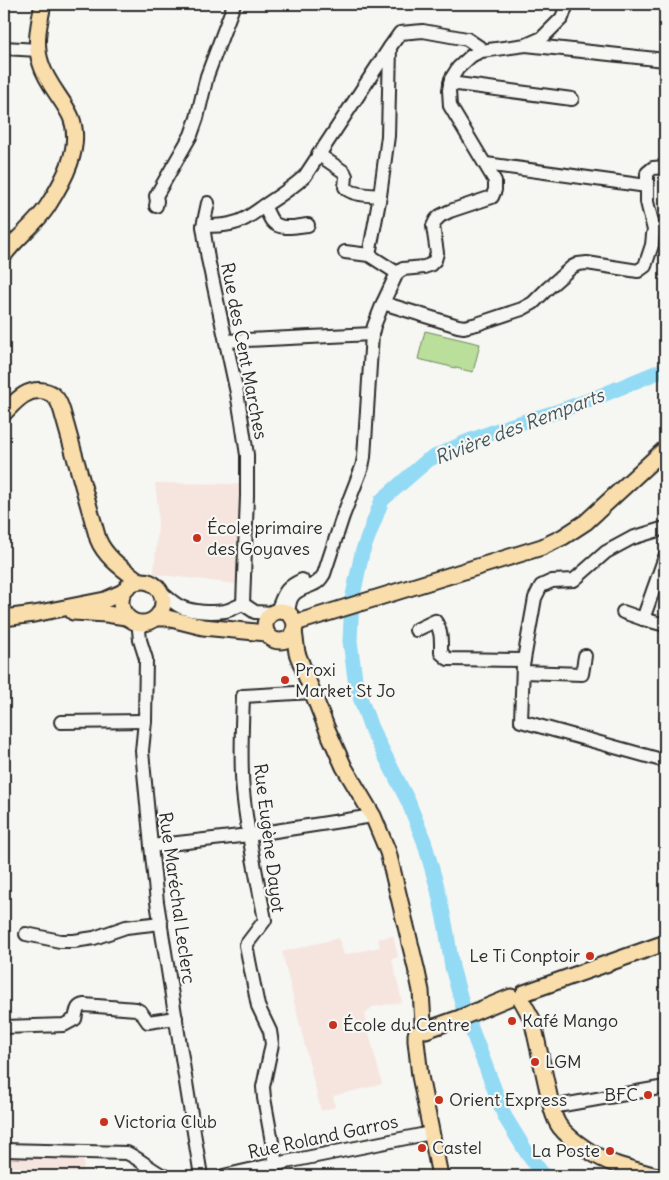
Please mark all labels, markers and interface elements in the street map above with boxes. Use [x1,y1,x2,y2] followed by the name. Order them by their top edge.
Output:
[216,261,273,441] street label: Rue des Cent Marches
[431,382,608,469] water label: Rivière des Remparts
[207,516,323,560] place label: École primaire des Goyaves
[191,532,203,544] marker: École primaire des Goyaves
[295,658,395,702] place label: Proxi Market St Jo
[279,674,291,686] marker: Proxi Market St Jo
[249,762,290,914] street label: Rue Eugène Dayot
[154,811,201,985] street label: Rue Maréchal Leclerc
[469,944,581,967] place label: Le Ti Conptoir
[584,950,596,962] marker: Le Ti Conptoir
[522,1009,618,1032] place label: Kafé Mango
[343,1013,470,1036] place label: École du Centre
[506,1015,518,1027] marker: Kafé Mango
[327,1019,339,1031] marker: École du Centre
[545,1050,582,1073] place label: LGM
[529,1056,541,1068] marker: LGM
[604,1083,638,1106] place label: BFC
[449,1088,567,1111] place label: Orient Express
[642,1089,654,1101] marker: BFC
[433,1094,445,1106] marker: Orient Express
[246,1109,400,1164] street label: Rue Roland Garros
[114,1110,217,1133] place label: Victoria Club
[98,1116,110,1128] marker: Victoria Club
[432,1136,482,1159] place label: Castel
[531,1139,600,1162] place label: La Poste
[416,1142,428,1154] marker: Castel
[604,1145,616,1157] marker: La Poste

